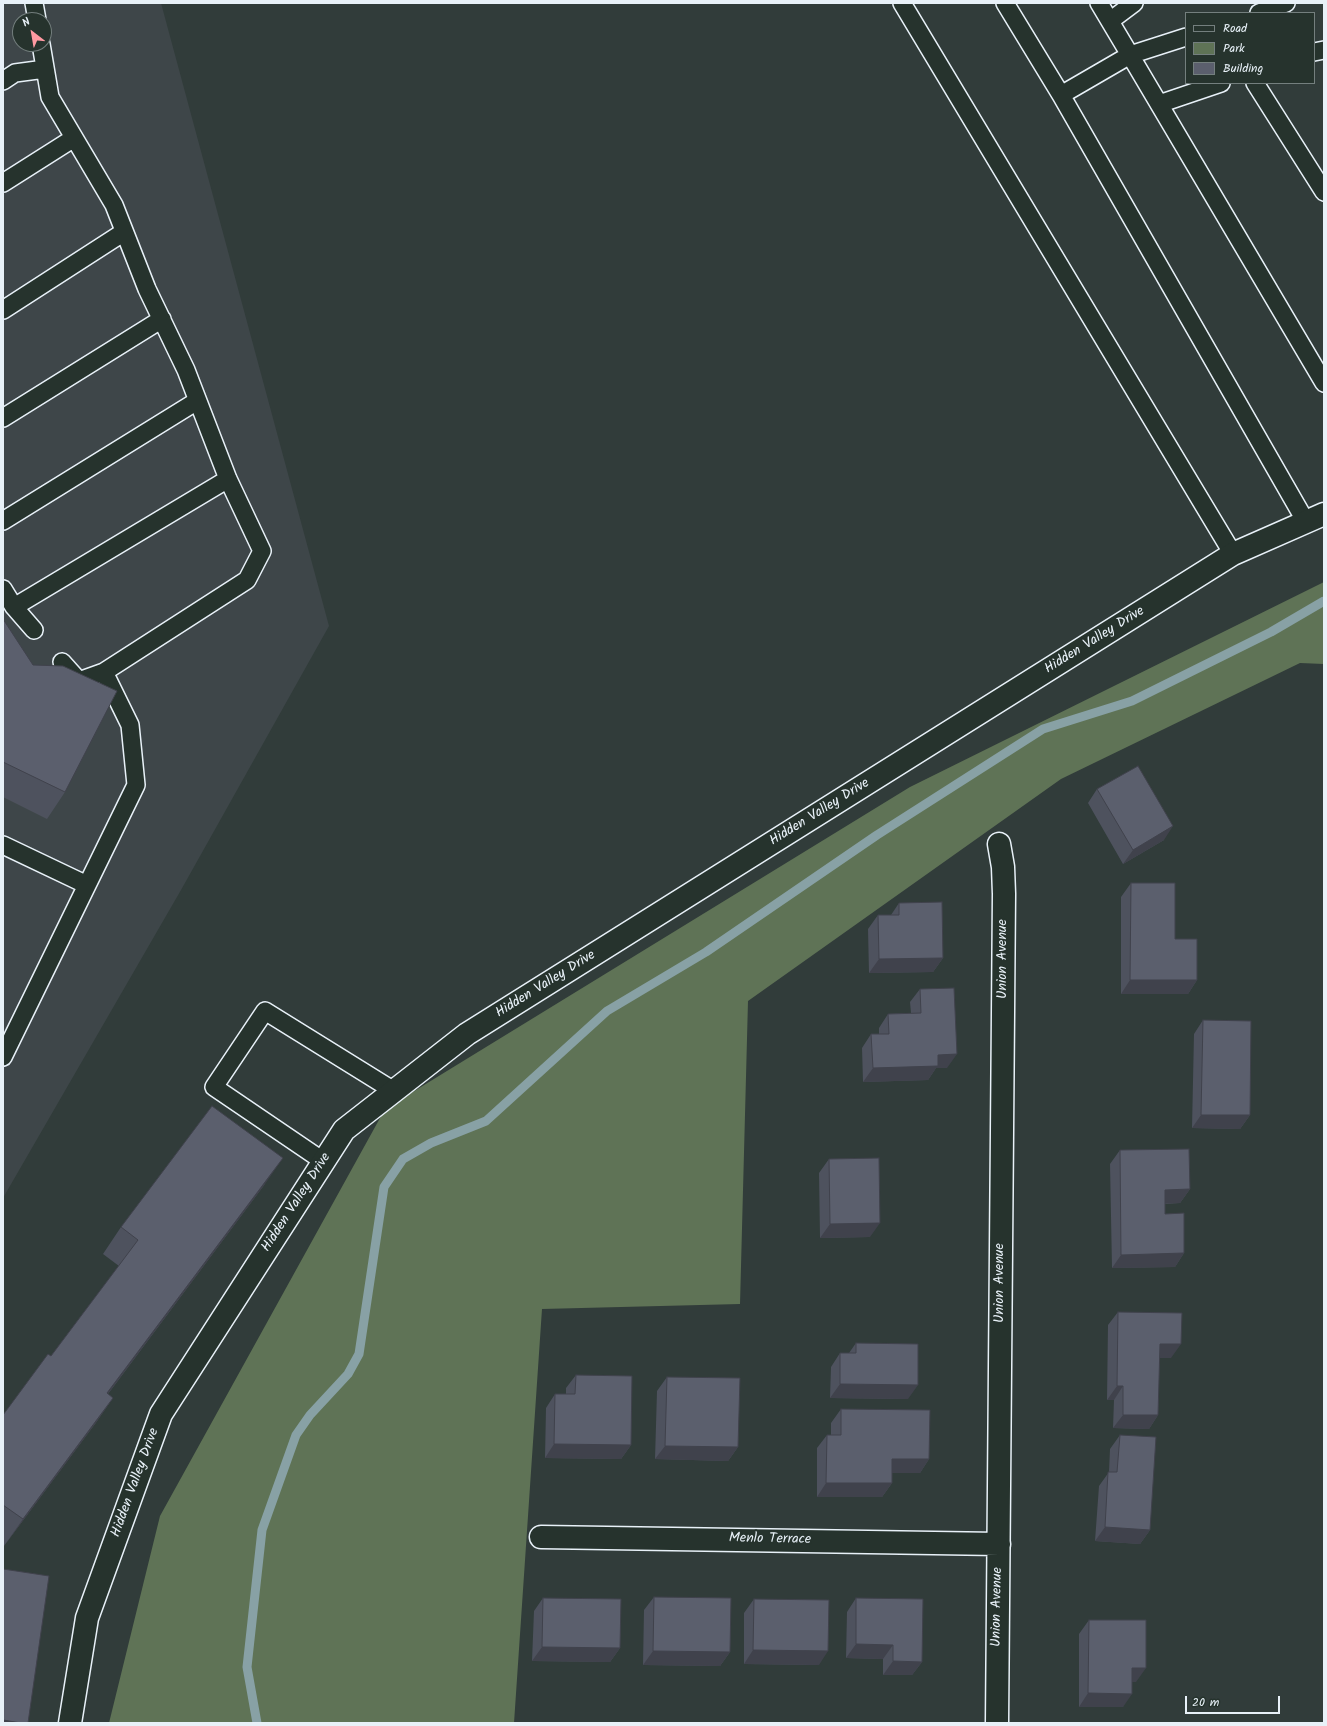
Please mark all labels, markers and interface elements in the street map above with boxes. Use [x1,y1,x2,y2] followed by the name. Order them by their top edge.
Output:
[12,12,52,52] north arrow
[1185,12,1315,84] legend
[19,13,34,32] text: N
[1223,19,1247,38] text: Road
[1223,39,1245,58] text: Park
[1223,59,1263,78] text: Building
[1042,604,1148,678] street label: Hidden Valley Drive
[767,776,873,850] street label: Hidden Valley Drive
[996,919,1012,999] street label: Union Avenue
[493,948,599,1022] street label: Hidden Valley Drive
[259,1150,335,1256] street label: Hidden Valley Drive
[993,1243,1009,1323] street label: Union Avenue
[109,1426,163,1540] street label: Hidden Valley Drive
[729,1531,811,1549] street label: Menlo Terrace
[989,1567,1007,1647] street label: Union Avenue
[1187,1688,1282,1714] scale bar
[1192,1693,1219,1712] text: 20 m

